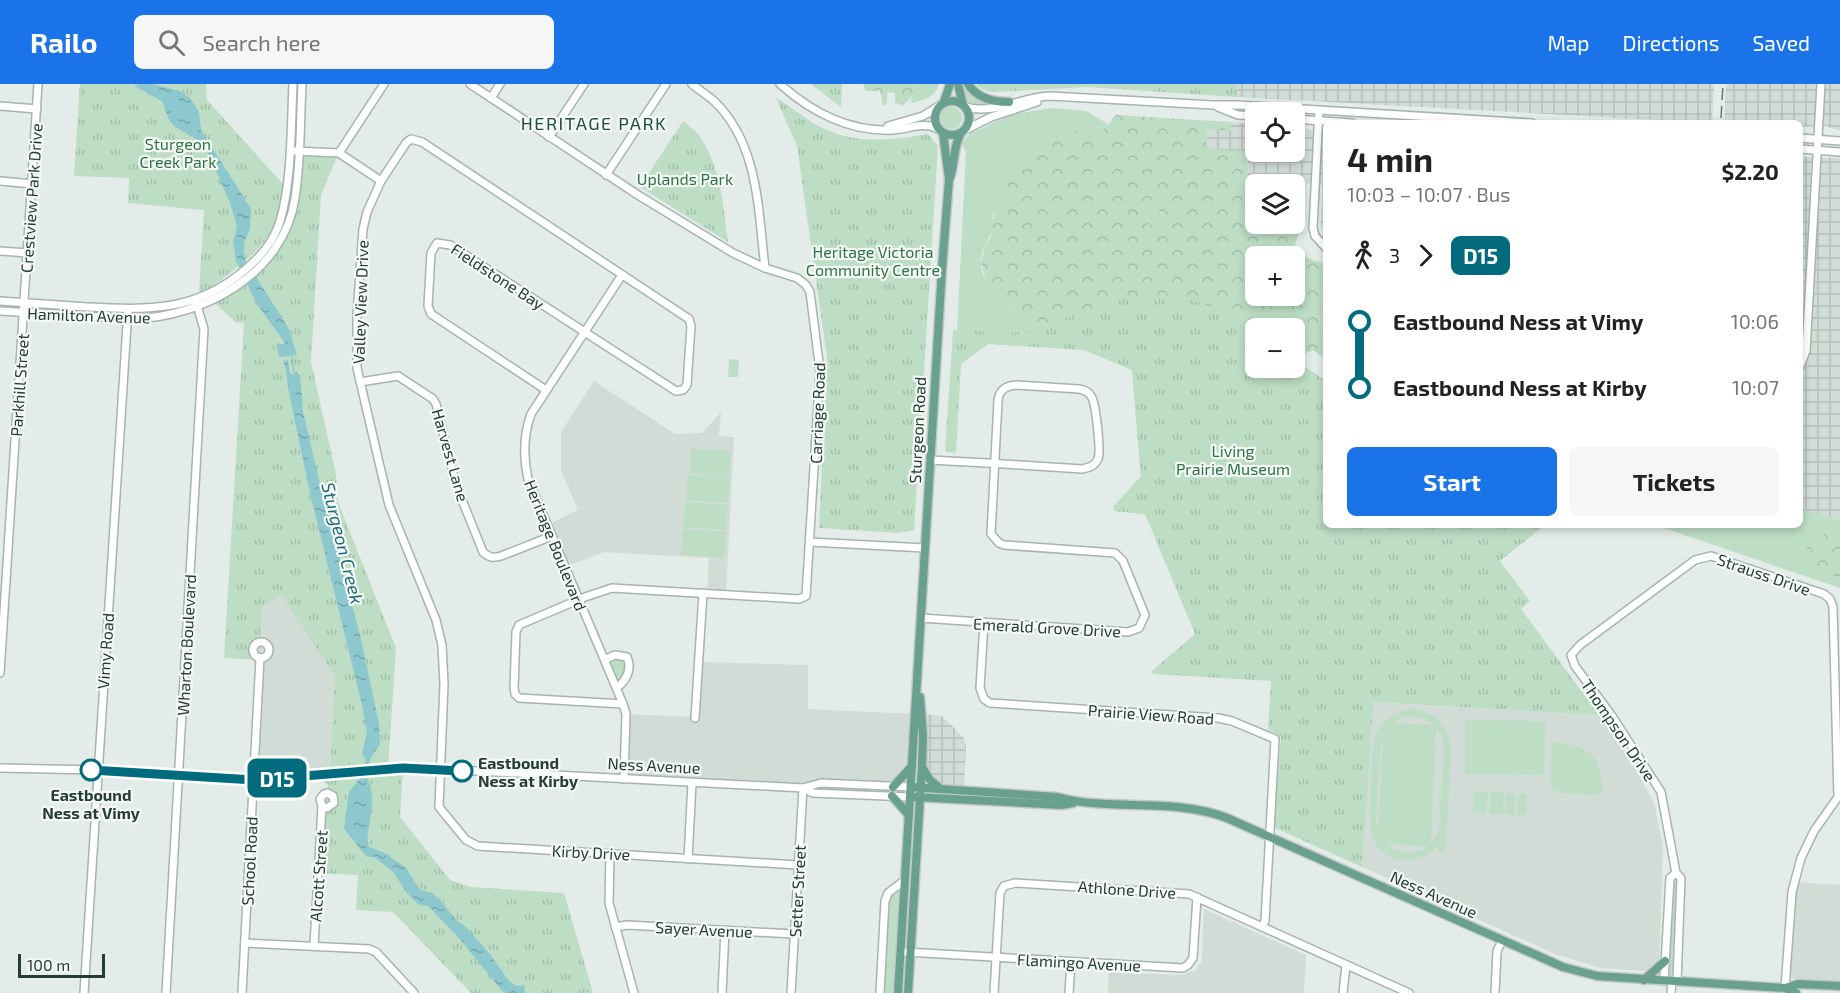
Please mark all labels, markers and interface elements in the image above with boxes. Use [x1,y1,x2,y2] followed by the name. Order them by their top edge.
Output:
[134,15,554,69] search box
[30,25,98,59] text: Railo
[155,26,188,59] icon: search
[203,29,321,55] text: Search here
[1547,30,1590,55] text: Map
[1623,30,1719,55] text: Directions
[1752,30,1810,55] text: Saved
[1245,102,1305,378] map controls
[1245,102,1305,162] button: locate
[521,112,667,134] district label: HERITAGE PARK
[16,123,46,273] street label: Crestview Park Drive
[140,134,216,171] park label: Sturgeon Creek Park
[1347,139,1433,179] text: 4 min
[1721,158,1779,184] text: $2.20
[637,169,733,188] park label: Uplands Park
[1245,174,1305,234] button: layers
[1347,182,1510,206] text: 10:03 – 10:07 · Bus
[448,239,549,313] street label: Fieldstone Bay
[1347,239,1380,272] icon: walk
[1409,239,1442,272] icon: forward
[348,240,372,364] street label: Valley View Drive
[806,242,940,279] park label: Heritage Victoria Community Centre
[1389,243,1400,267] text: 3
[1463,243,1498,268] text: D15
[1245,246,1305,306] button: +
[27,303,151,327] street label: Hamilton Avenue
[1393,308,1643,334] text: Eastbound Ness at Vimy
[1731,309,1779,333] text: 10:06
[1245,318,1305,378] button: −
[6,333,32,437] street label: Parkhill Street
[806,362,828,464] street label: Carriage Road
[1393,374,1647,400] text: Eastbound Ness at Kirby
[1732,375,1779,399] text: 10:07
[905,376,929,484] street label: Sturgeon Road
[429,406,473,504] street label: Harvest Lane
[1176,441,1290,478] park label: Living Prairie Museum
[1347,447,1557,516] button: Start
[1569,447,1779,516] button: Tickets
[521,477,591,613] street label: Heritage Boulevard
[317,480,369,606] water label: Sturgeon Creek
[1715,549,1813,599] street label: Strauss Drive
[173,574,199,716] street label: Wharton Boulevard
[93,612,117,690] street label: Vimy Road
[973,614,1121,640] street label: Emerald Grove Drive
[1578,675,1660,785] street label: Thompson Drive
[1087,700,1215,728] street label: Prairie View Road
[478,753,578,791] place label: Eastbound Ness at Kirby
[607,753,701,777] street label: Ness Avenue
[242,758,312,798] line badge: D15
[80,759,102,781] marker: Eastbound Ness at Vimy
[451,760,473,782] marker: Eastbound Ness at Kirby
[259,766,295,791] text: D15
[42,785,140,823] place label: Eastbound Ness at Vimy
[237,816,261,906] street label: School Road
[305,830,331,922] street label: Alcott Street
[551,840,631,864] street label: Kirby Drive
[785,844,809,938] street label: Setter Street
[1388,866,1480,922] street label: Ness Avenue
[1077,876,1177,902] street label: Athlone Drive
[655,917,753,941] street label: Sayer Avenue
[1016,949,1142,975] street label: Flamingo Avenue
[18,951,105,978] scale bar
[27,955,70,974] text: 100 m

